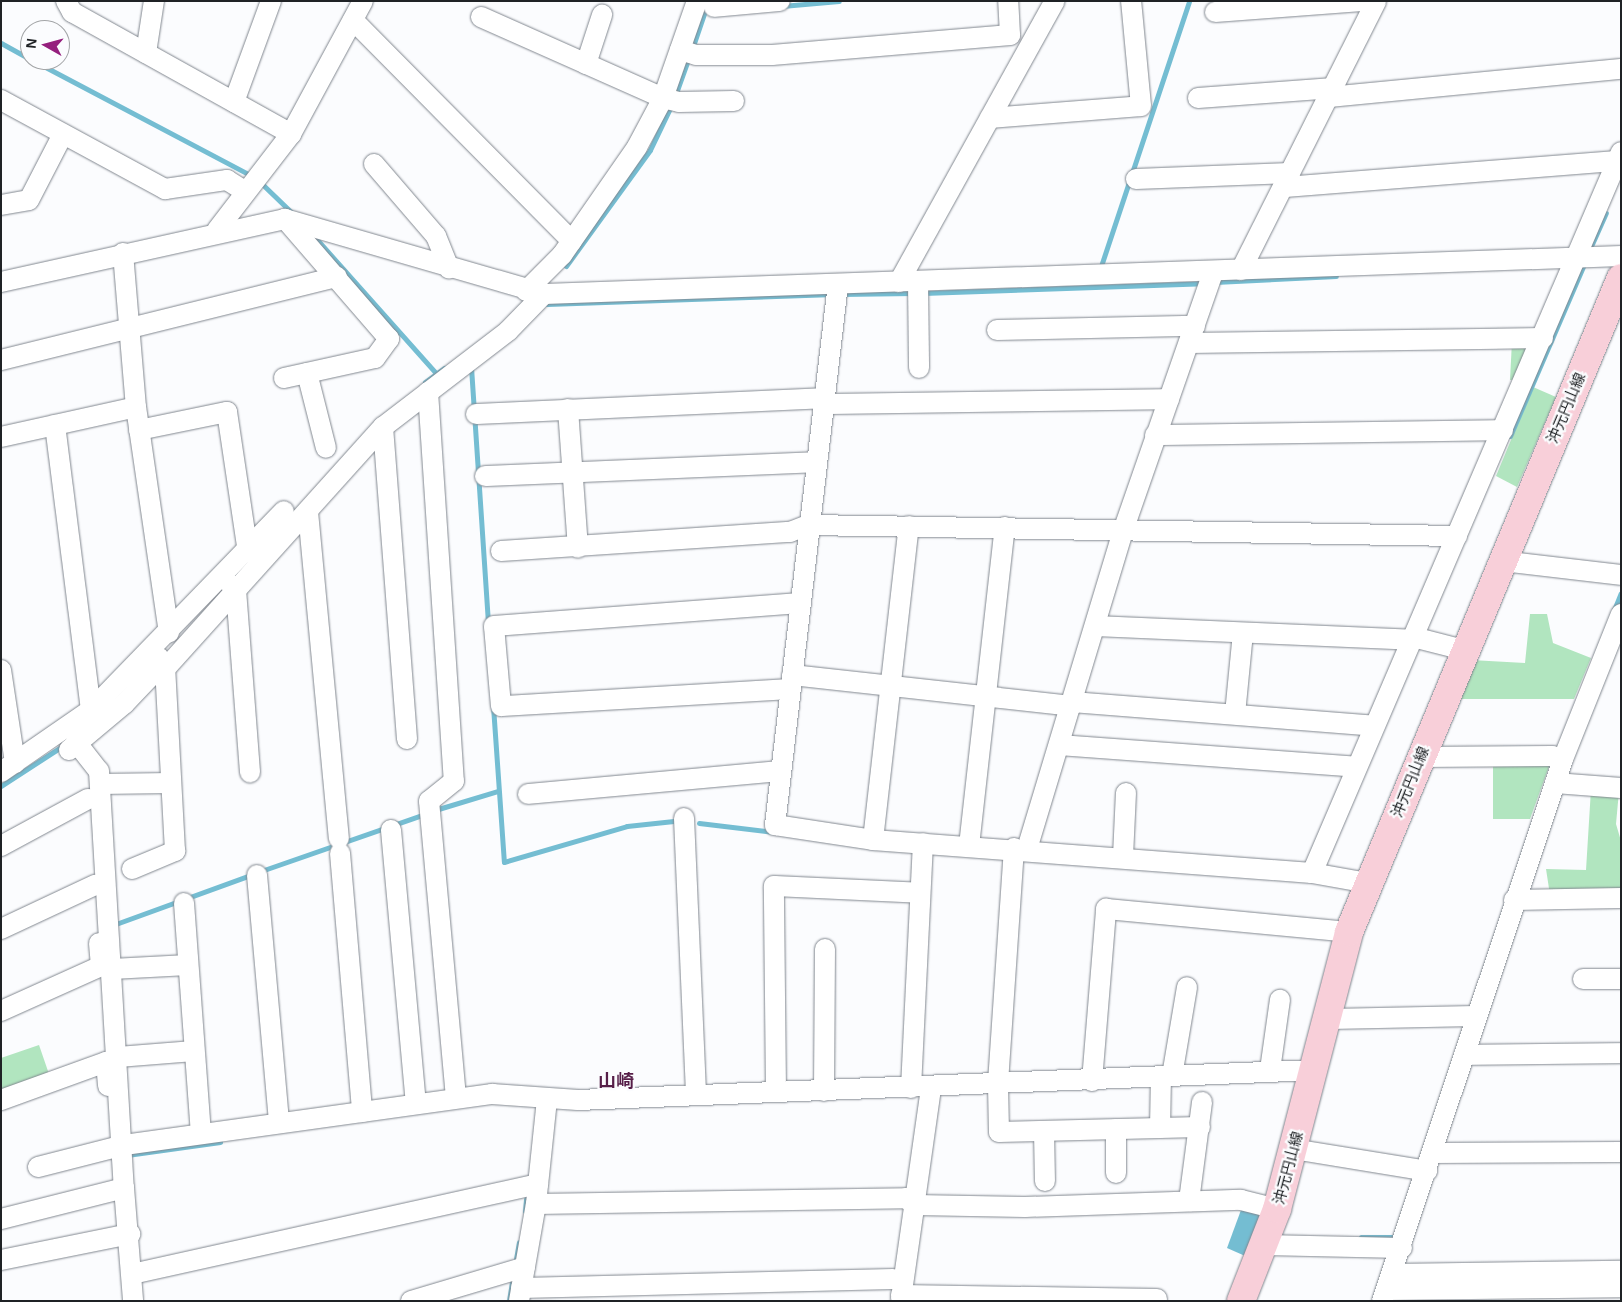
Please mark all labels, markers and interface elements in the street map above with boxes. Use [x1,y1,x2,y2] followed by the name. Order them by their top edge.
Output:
[20,20,70,70] north arrow
[23,37,40,49] text: N
[1543,370,1589,446] street label: 沖元円山線
[1388,744,1432,820] street label: 沖元円山線
[598,1070,634,1092] district label: 山崎
[1270,1129,1306,1207] street label: 沖元円山線

